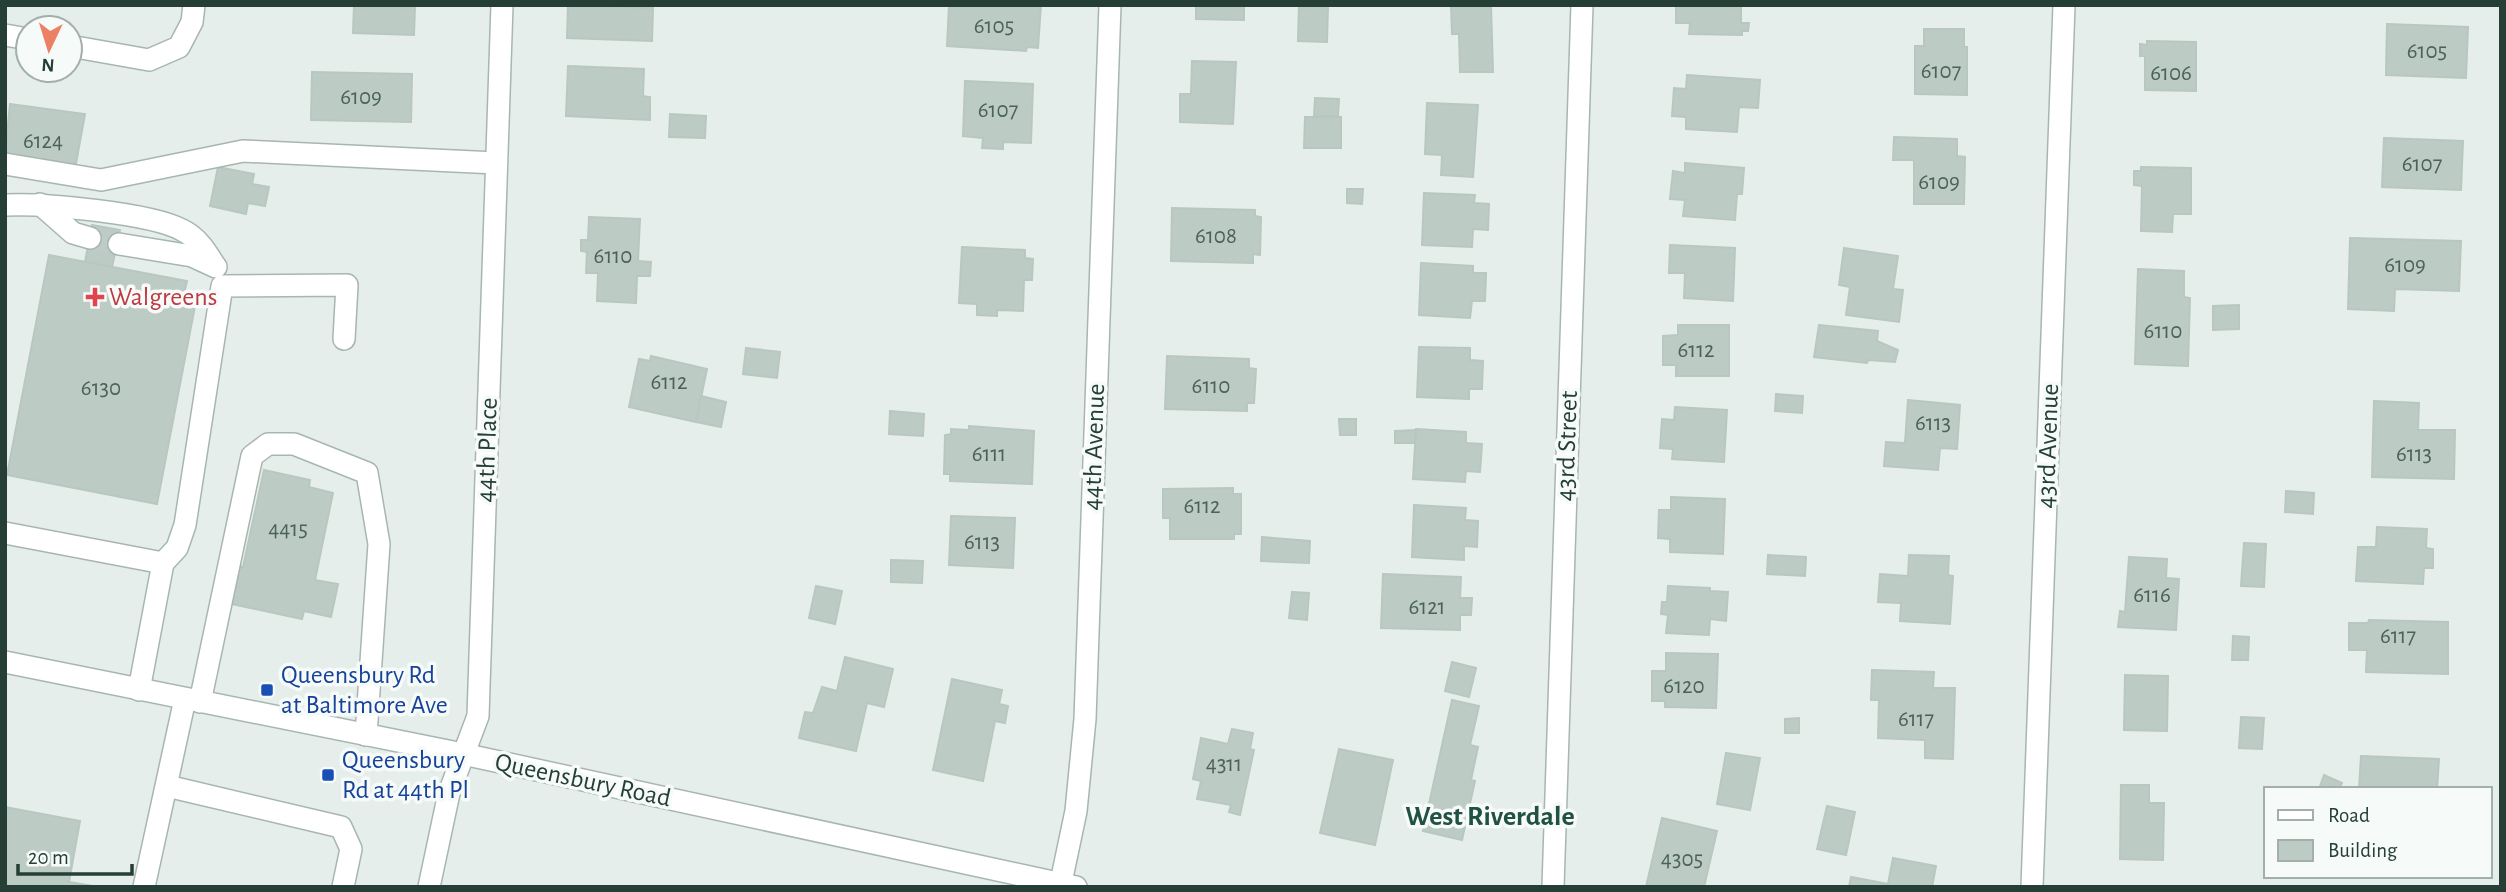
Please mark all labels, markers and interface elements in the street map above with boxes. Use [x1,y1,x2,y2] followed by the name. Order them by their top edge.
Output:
[14,14,84,84] north arrow
[974,15,1014,38] house number: 6105
[2407,40,2447,63] house number: 6105
[41,55,55,74] text: N
[1921,60,1961,83] house number: 6107
[2150,62,2192,85] house number: 6106
[340,86,382,109] house number: 6109
[978,99,1018,122] house number: 6107
[23,130,63,153] house number: 6124
[2402,153,2442,176] house number: 6107
[1918,171,1960,194] house number: 6109
[1195,225,1237,248] house number: 6108
[594,245,632,268] house number: 6110
[2384,254,2426,277] house number: 6109
[109,284,217,310] place label: Walgreens
[87,289,103,305] marker: Walgreens
[2144,320,2182,343] house number: 6110
[1677,339,1715,362] house number: 6112
[650,371,688,394] house number: 6112
[1192,375,1230,398] house number: 6110
[81,377,121,400] house number: 6130
[1079,383,1109,511] street label: 44th Avenue
[2033,383,2063,509] street label: 43rd Avenue
[1552,390,1582,502] street label: 43rd Street
[472,397,502,503] street label: 44th Place
[1915,412,1951,435] house number: 6113
[972,443,1006,466] house number: 6111
[2396,443,2432,466] house number: 6113
[1183,495,1221,518] house number: 6112
[268,518,308,541] house number: 4415
[964,531,1000,554] house number: 6113
[2133,584,2171,607] house number: 6116
[1408,596,1446,619] house number: 6121
[2380,625,2416,648] house number: 6117
[281,662,448,718] place label: Queensbury Rd at Baltimore Ave
[1663,675,1705,698] house number: 6120
[259,682,275,698] marker: Queensbury Rd at Baltimore Ave
[1898,708,1934,731] house number: 6117
[342,747,469,803] place label: Queensbury Rd at 44th Pl
[493,749,673,811] street label: Queensbury Road
[1206,753,1242,776] house number: 4311
[320,767,336,783] marker: Queensbury Rd at 44th Pl
[2264,787,2492,878] legend
[1405,803,1575,831] district label: West Riverdale
[2328,805,2370,826] text: Road
[18,832,131,876] scale bar
[2328,840,2398,861] text: Building
[28,847,69,868] text: 20 m
[1661,848,1703,871] house number: 4305

